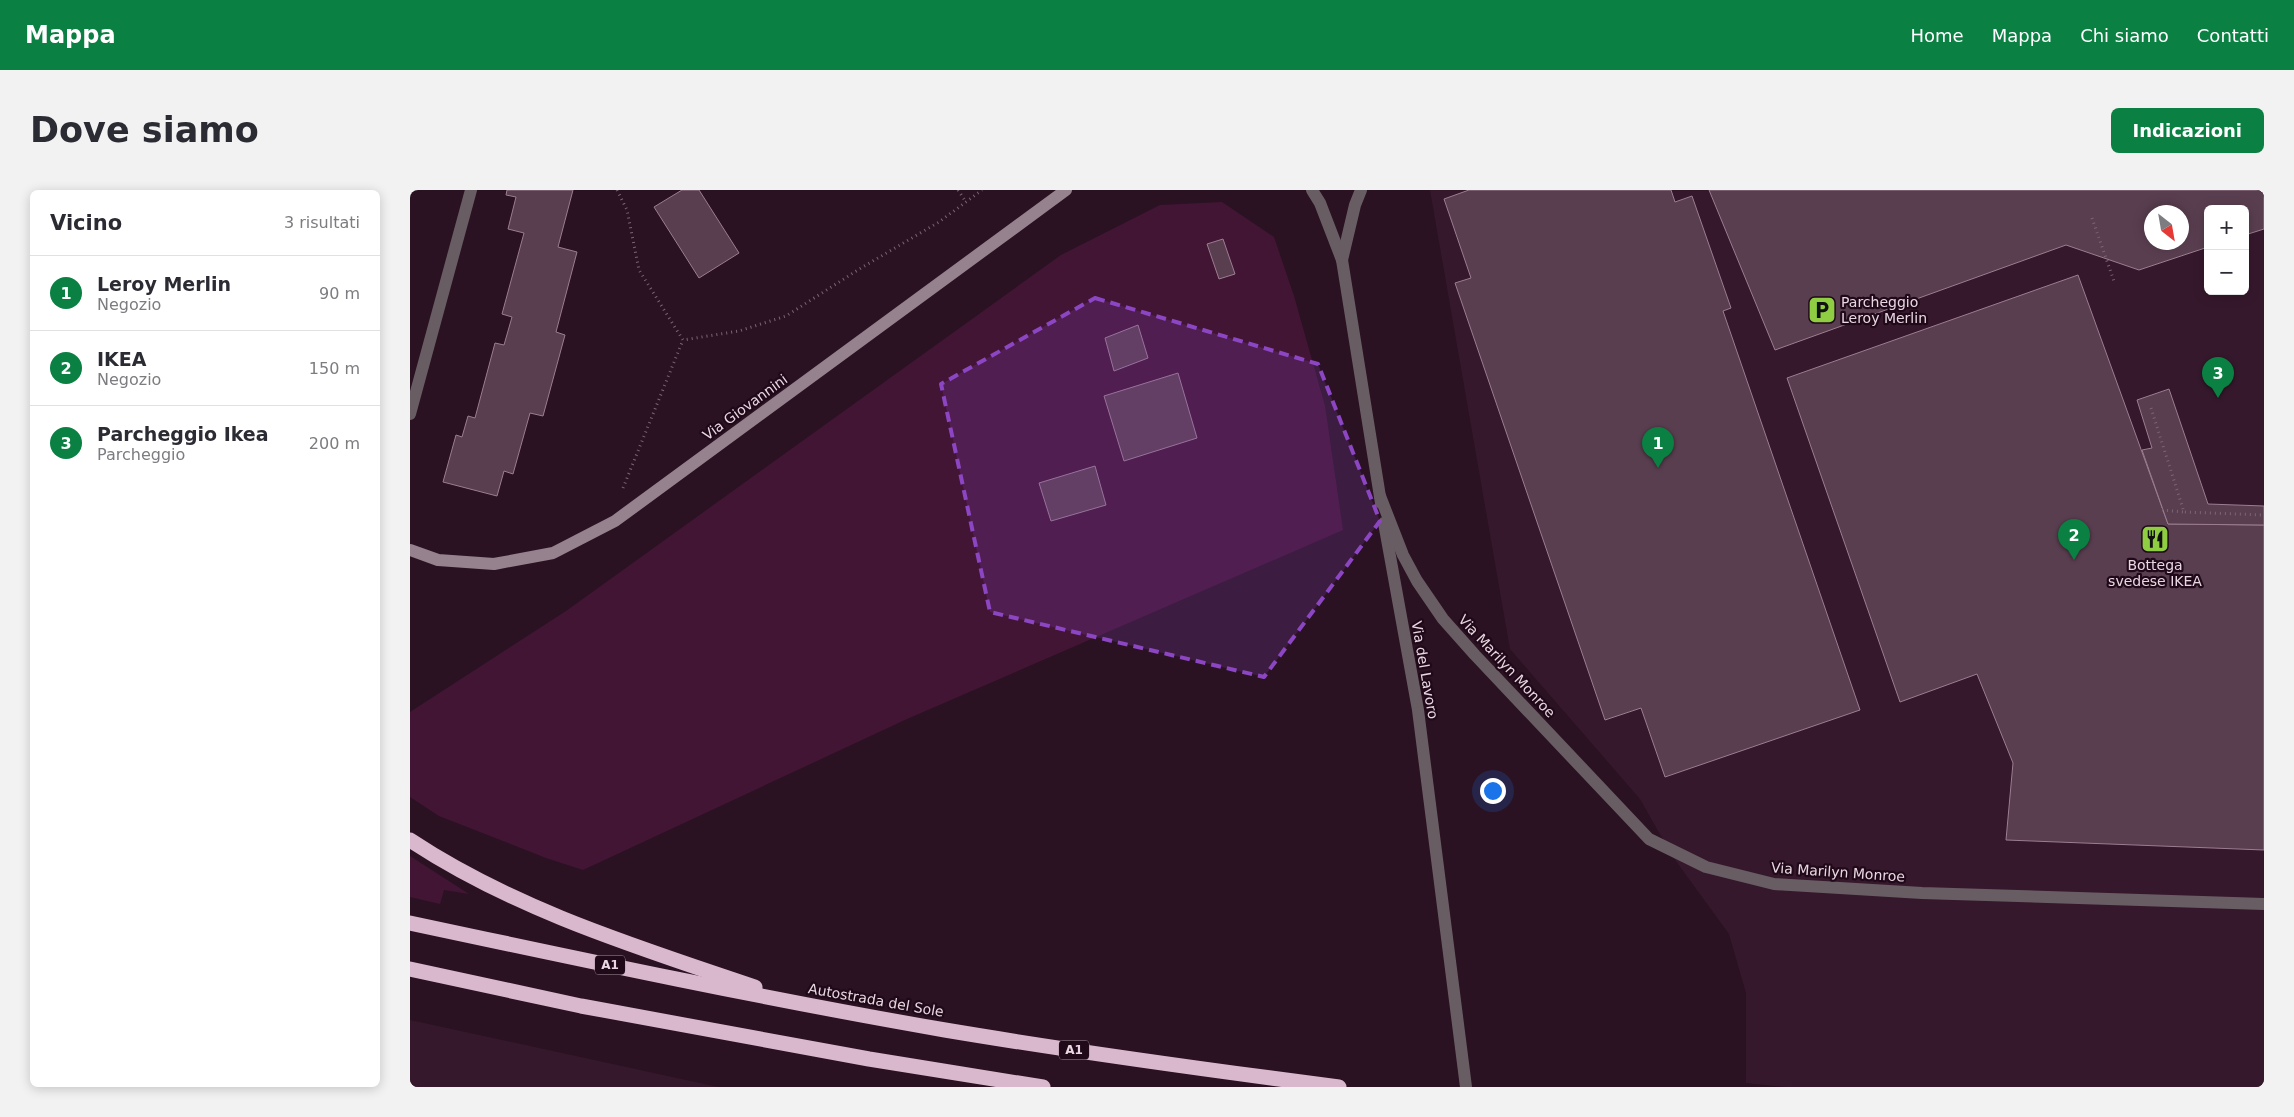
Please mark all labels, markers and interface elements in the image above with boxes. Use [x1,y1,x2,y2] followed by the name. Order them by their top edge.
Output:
[25,21,116,49] text: Mappa
[1911,25,1964,46] text: Home
[1992,25,2052,46] text: Mappa
[2080,25,2169,46] text: Chi siamo
[2197,25,2269,46] text: Contatti
[2111,108,2264,153] button: Indicazioni
[30,110,259,150] text: Dove siamo
[2144,205,2189,250] north arrow
[2204,205,2249,295] map controls
[2204,205,2249,250] button: +
[50,211,122,235] text: Vicino
[284,213,360,232] text: 3 risultati
[2204,250,2249,295] button: −
[97,273,231,295] text: Leroy Merlin
[60,284,72,303] text: 1
[319,284,360,303] text: 90 m
[1841,294,1927,326] place label: Parcheggio Leroy Merlin
[97,295,161,314] text: Negozio
[1807,295,1837,325] parking icon: Parcheggio Leroy Merlin
[97,348,146,370] text: IKEA
[2202,357,2234,398] pin: 3
[60,359,72,378] text: 2
[309,359,360,378] text: 150 m
[97,370,161,389] text: Negozio
[700,371,790,443] street label: Via Giovannini
[97,423,269,445] text: Parcheggio Ikea
[1642,427,1674,468] pin: 1
[60,434,72,453] text: 3
[309,434,360,453] text: 200 m
[97,445,185,464] text: Parcheggio
[2058,519,2090,560] pin: 2
[2140,524,2170,554] restaurant icon: Bottega svedese IKEA
[2108,557,2202,589] place label: Bottega svedese IKEA
[1455,611,1559,721] street label: Via Marilyn Monroe
[1409,620,1441,720] street label: Via del Lavoro
[1480,778,1506,804] your location
[1771,859,1905,885] street label: Via Marilyn Monroe
[595,956,625,974] road number: A1
[807,980,945,1020] street label: Autostrada del Sole
[1059,1040,1089,1060] road number: A1

